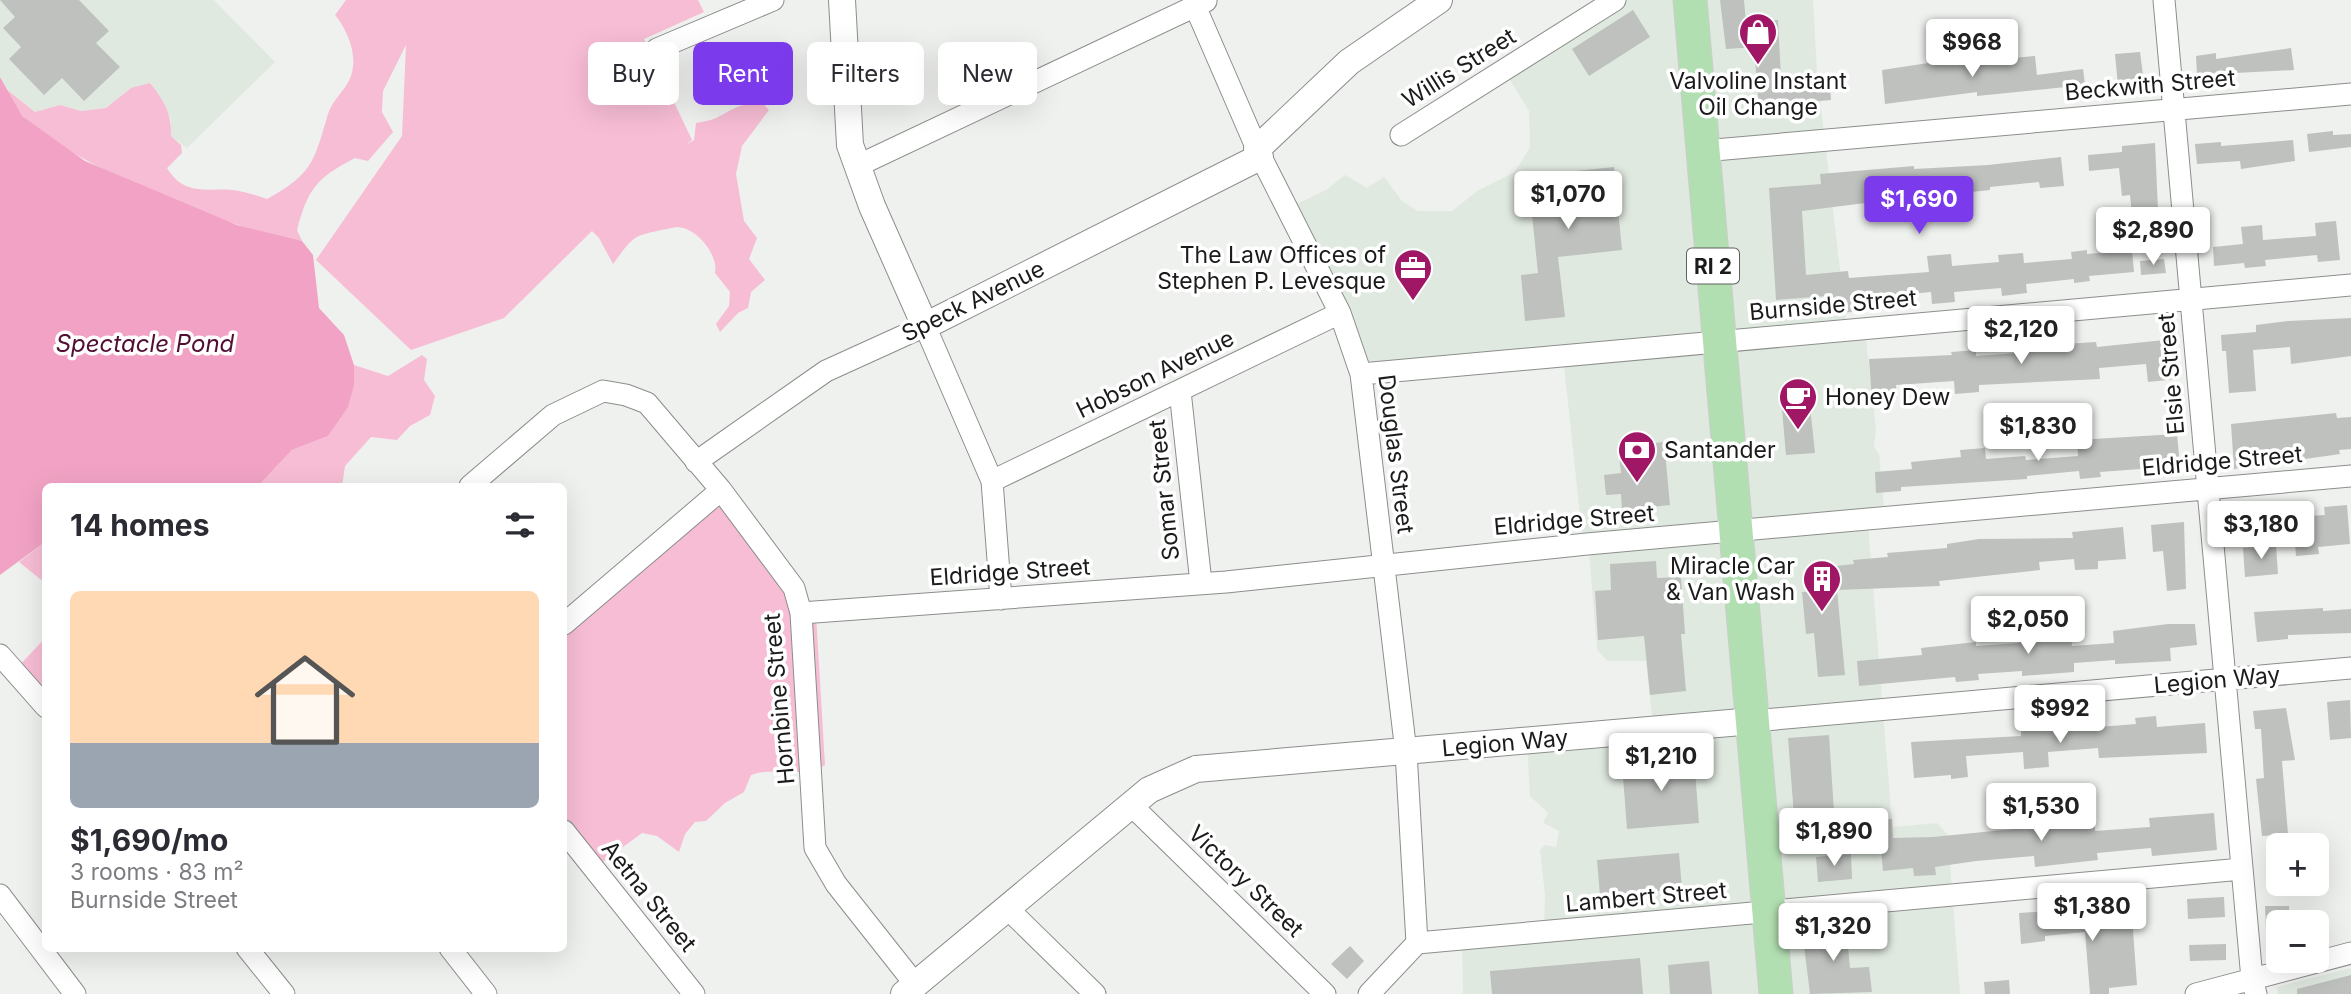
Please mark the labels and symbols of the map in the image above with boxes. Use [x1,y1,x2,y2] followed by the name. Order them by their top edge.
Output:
[1737,11,1779,66] shop icon: Valvoline Instant Oil Change
[1931,20,2013,79] pin: $968
[1397,22,1521,114] street label: Willis Street
[2064,64,2237,106] street label: Beckwith Street
[1669,67,1847,121] place label: Valvoline Instant Oil Change
[1511,172,1625,231] pin: $1,070
[1862,176,1976,236] pin: $1,690
[2096,208,2210,267] pin: $2,890
[1157,241,1386,295] place label: The Law Offices of Stephen P. Levesque
[1392,247,1434,302] office icon: The Law Offices of Stephen P. Levesque
[1687,248,1739,284] road number: RI 2
[897,254,1049,348] street label: Speck Avenue
[1748,284,1918,326] street label: Burnside Street
[1964,306,2078,366] pin: $2,120
[2152,312,2190,436] street label: Elsie Street
[1072,324,1238,424] street label: Hobson Avenue
[56,329,235,358] water label: Spectacle Pond
[1372,373,1420,536] street label: Douglas Street
[1777,376,1819,431] cafe icon: Honey Dew
[1825,383,1950,411] place label: Honey Dew
[1981,404,2095,463] pin: $1,830
[1143,418,1185,562] street label: Somar Street
[1616,429,1658,484] bank icon: Santander
[1664,436,1776,464] place label: Santander
[2141,440,2304,482] street label: Eldridge Street
[1493,499,1656,541] street label: Eldridge Street
[2204,502,2318,561] pin: $3,180
[929,552,1092,592] street label: Eldridge Street
[1666,552,1795,606] place label: Miracle Car & Van Wash
[1801,558,1843,613] building icon: Miracle Car & Van Wash
[1971,596,2085,656] pin: $2,050
[758,612,800,786] street label: Hornbine Street
[2153,661,2282,699] street label: Legion Way
[2019,686,2101,745] pin: $992
[1441,724,1570,762] street label: Legion Way
[1604,734,1718,793] pin: $1,210
[1984,784,2098,843] pin: $1,530
[1777,808,1891,868] pin: $1,890
[1183,819,1310,943] street label: Victory Street
[596,835,703,958] street label: Aetna Street
[1564,876,1728,918] street label: Lambert Street
[2035,884,2149,943] pin: $1,380
[1776,904,1890,963] pin: $1,320

